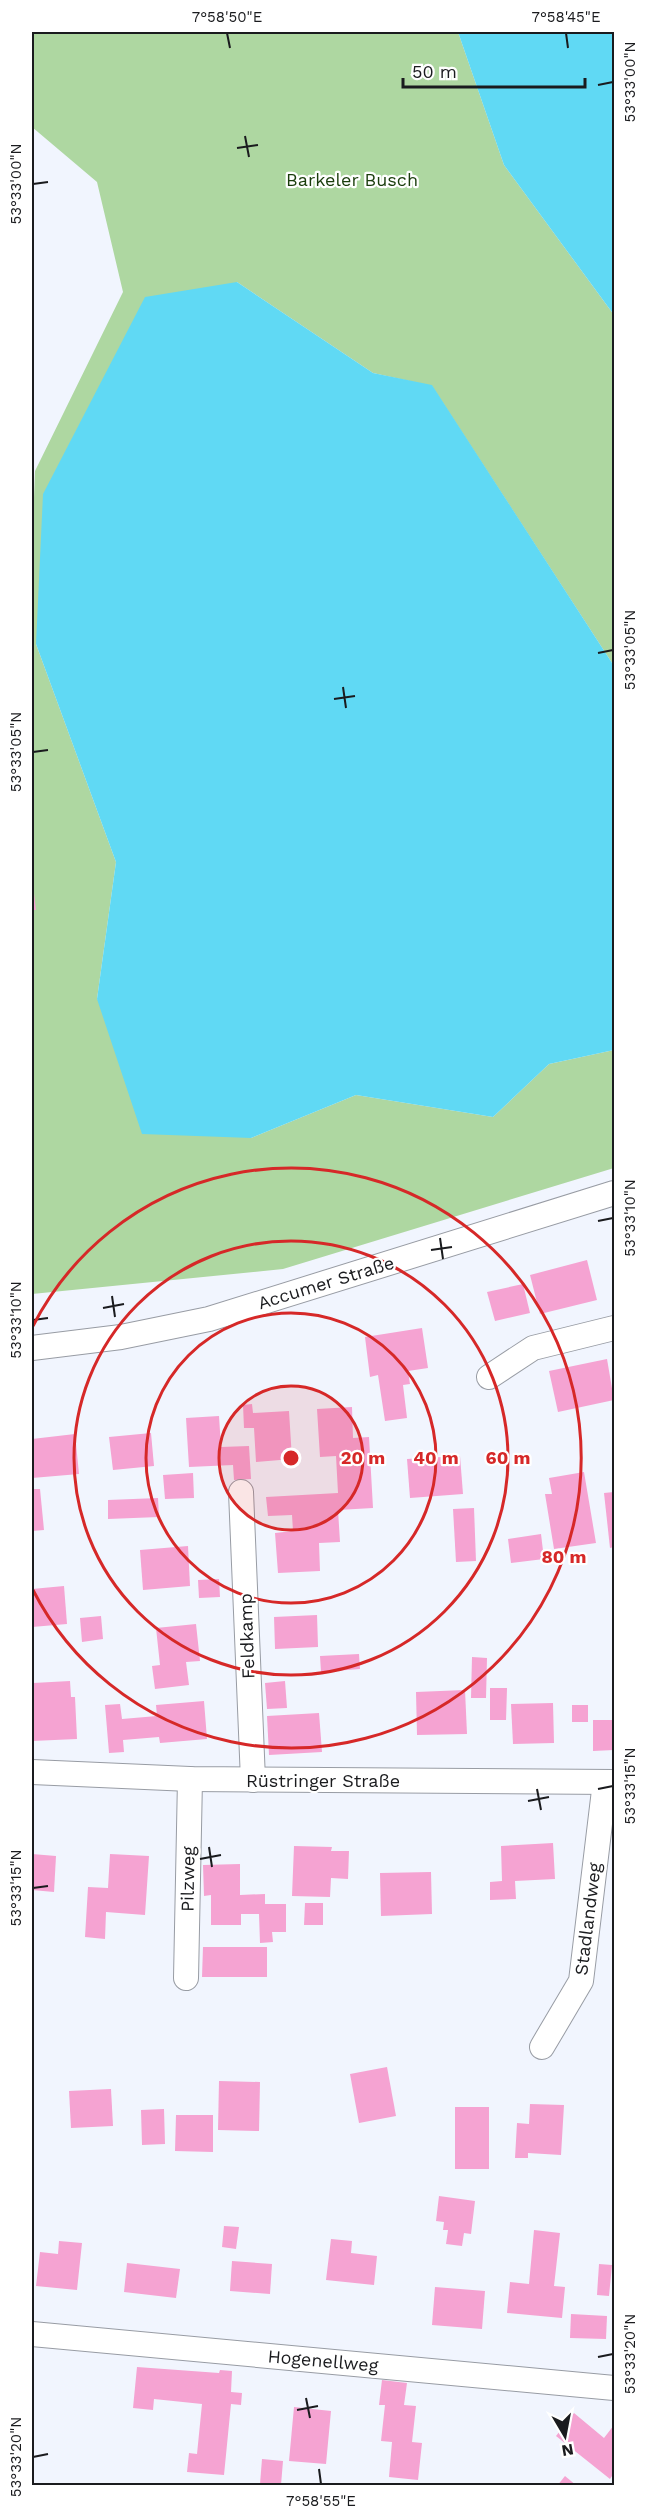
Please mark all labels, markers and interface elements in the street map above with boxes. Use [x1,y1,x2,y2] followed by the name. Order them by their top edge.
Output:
[192,8,262,26] text: 7°58'50"E
[532,8,600,26] text: 7°58'45"E
[621,41,639,123] text: 53°33'00"N
[403,51,584,89] scale bar
[412,61,457,82] text: 50 m
[7,143,25,225] text: 53°33'00"N
[286,169,418,190] park label: Barkeler Busch
[621,610,639,690] text: 53°33'05"N
[7,712,25,792] text: 53°33'05"N
[621,1179,639,1257] text: 53°33'10"N
[255,1252,397,1313] street label: Accumer Straße
[7,1281,25,1359] text: 53°33'10"N
[341,1447,385,1468] text: 20 m
[413,1447,459,1468] text: 40 m
[486,1447,530,1468] text: 60 m
[281,1448,301,1468] centre of rings
[542,1546,586,1567] text: 80 m
[235,1593,258,1679] street label: Feldkamp
[621,1747,639,1825] text: 53°33'15"N
[246,1770,400,1791] street label: Rüstringer Straße
[176,1846,199,1912] street label: Pilzweg
[7,1849,25,1927] text: 53°33'15"N
[570,1861,605,1976] street label: Stadlandweg
[621,2314,639,2394] text: 53°33'20"N
[267,2345,380,2376] street label: Hogenellweg
[535,2406,595,2466] north arrow
[7,2417,25,2497] text: 53°33'20"N
[560,2440,575,2461] text: N
[286,2492,356,2510] text: 7°58'55"E

